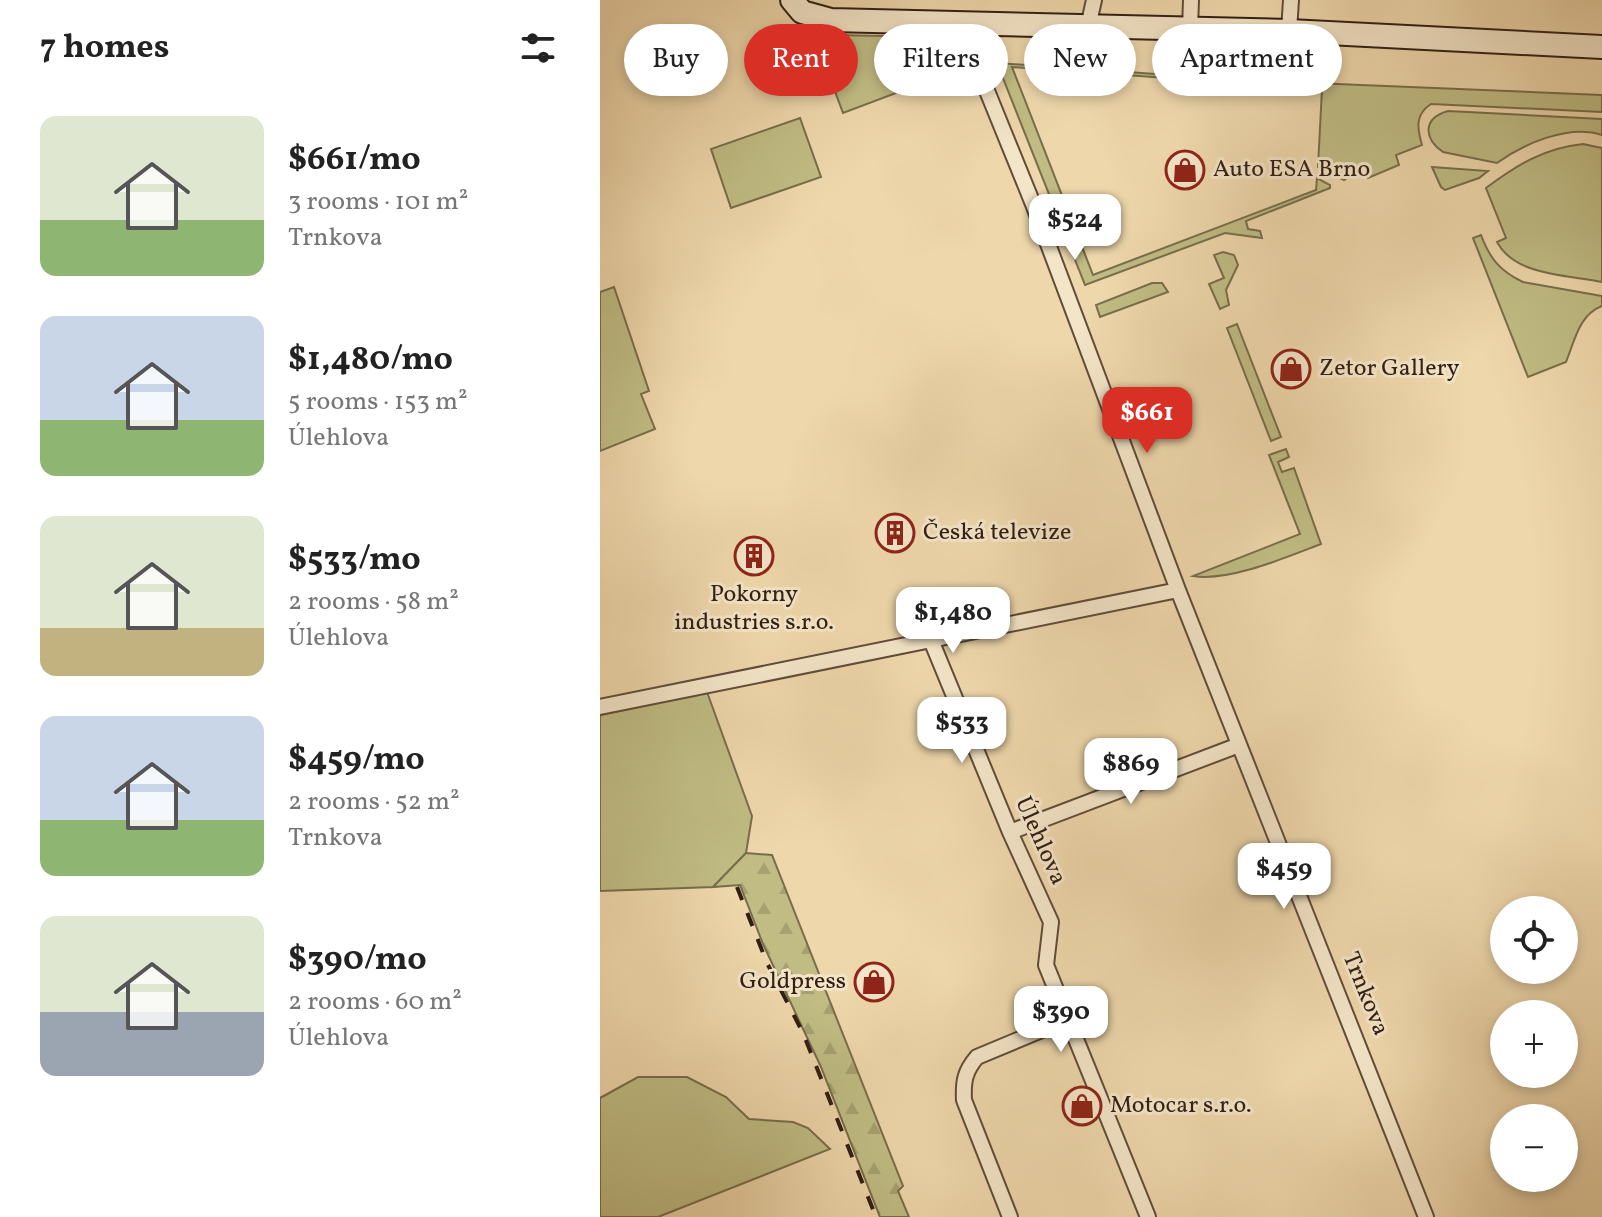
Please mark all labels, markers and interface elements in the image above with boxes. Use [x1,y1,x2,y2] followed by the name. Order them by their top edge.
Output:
[624,24,728,96] chip: Buy
[744,24,858,96] chip: Rent
[874,24,1008,96] chip: Filters
[1024,24,1136,96] chip: New
[1152,24,1342,96] chip: Apartment
[40,25,169,72] text: 7 homes
[516,26,560,70] icon: filters
[288,137,421,184] text: $661/mo
[104,148,200,244] icon: home
[1164,149,1206,191] shop icon: Auto ESA Brno
[1213,153,1370,187] place label: Auto ESA Brno
[288,184,468,220] text: 3 rooms · 101 m²
[1028,194,1122,262] pin: $524
[1047,202,1103,238] text: $524
[288,220,383,256] text: Trnkova
[288,337,453,384] text: $1,480/mo
[104,348,200,444] icon: home
[1270,348,1312,390] shop icon: Zetor Gallery
[1319,352,1460,386] place label: Zetor Gallery
[288,384,468,420] text: 5 rooms · 153 m²
[1100,387,1194,455] pin: $661
[1120,395,1174,431] text: $661
[288,420,389,456] text: Úlehlova
[874,512,916,554] building icon: Česká televize
[923,516,1071,550] place label: Česká televize
[733,535,775,577] building icon: Pokorny industries s.r.o.
[288,537,421,584] text: $533/mo
[104,548,200,644] icon: home
[674,578,834,640] place label: Pokorny industries s.r.o.
[288,584,459,620] text: 2 rooms · 58 m²
[888,587,1018,655] pin: $1,480
[914,595,992,631] text: $1,480
[288,620,389,656] text: Úlehlova
[915,697,1009,765] pin: $533
[935,705,989,741] text: $533
[288,737,425,784] text: $459/mo
[1084,738,1178,806] pin: $869
[1102,746,1160,782] text: $869
[104,748,200,844] icon: home
[288,784,460,820] text: 2 rooms · 52 m²
[1005,791,1075,891] street label: Úlehlova
[288,820,383,856] text: Trnkova
[1237,843,1331,911] pin: $459
[1256,851,1312,887] text: $459
[1490,896,1578,1192] map controls
[1490,896,1578,984] button: locate
[288,937,427,984] text: $390/mo
[1333,947,1397,1041] street label: Trnkova
[104,948,200,1044] icon: home
[853,961,895,1003] shop icon: Goldpress
[739,965,846,999] place label: Goldpress
[288,984,462,1020] text: 2 rooms · 60 m²
[1014,986,1108,1054] pin: $390
[1032,994,1090,1030] text: $390
[1490,1000,1578,1088] button: +
[288,1020,389,1056] text: Úlehlova
[1061,1085,1103,1127] shop icon: Motocar s.r.o.
[1110,1089,1252,1123] place label: Motocar s.r.o.
[1490,1104,1578,1192] button: −

